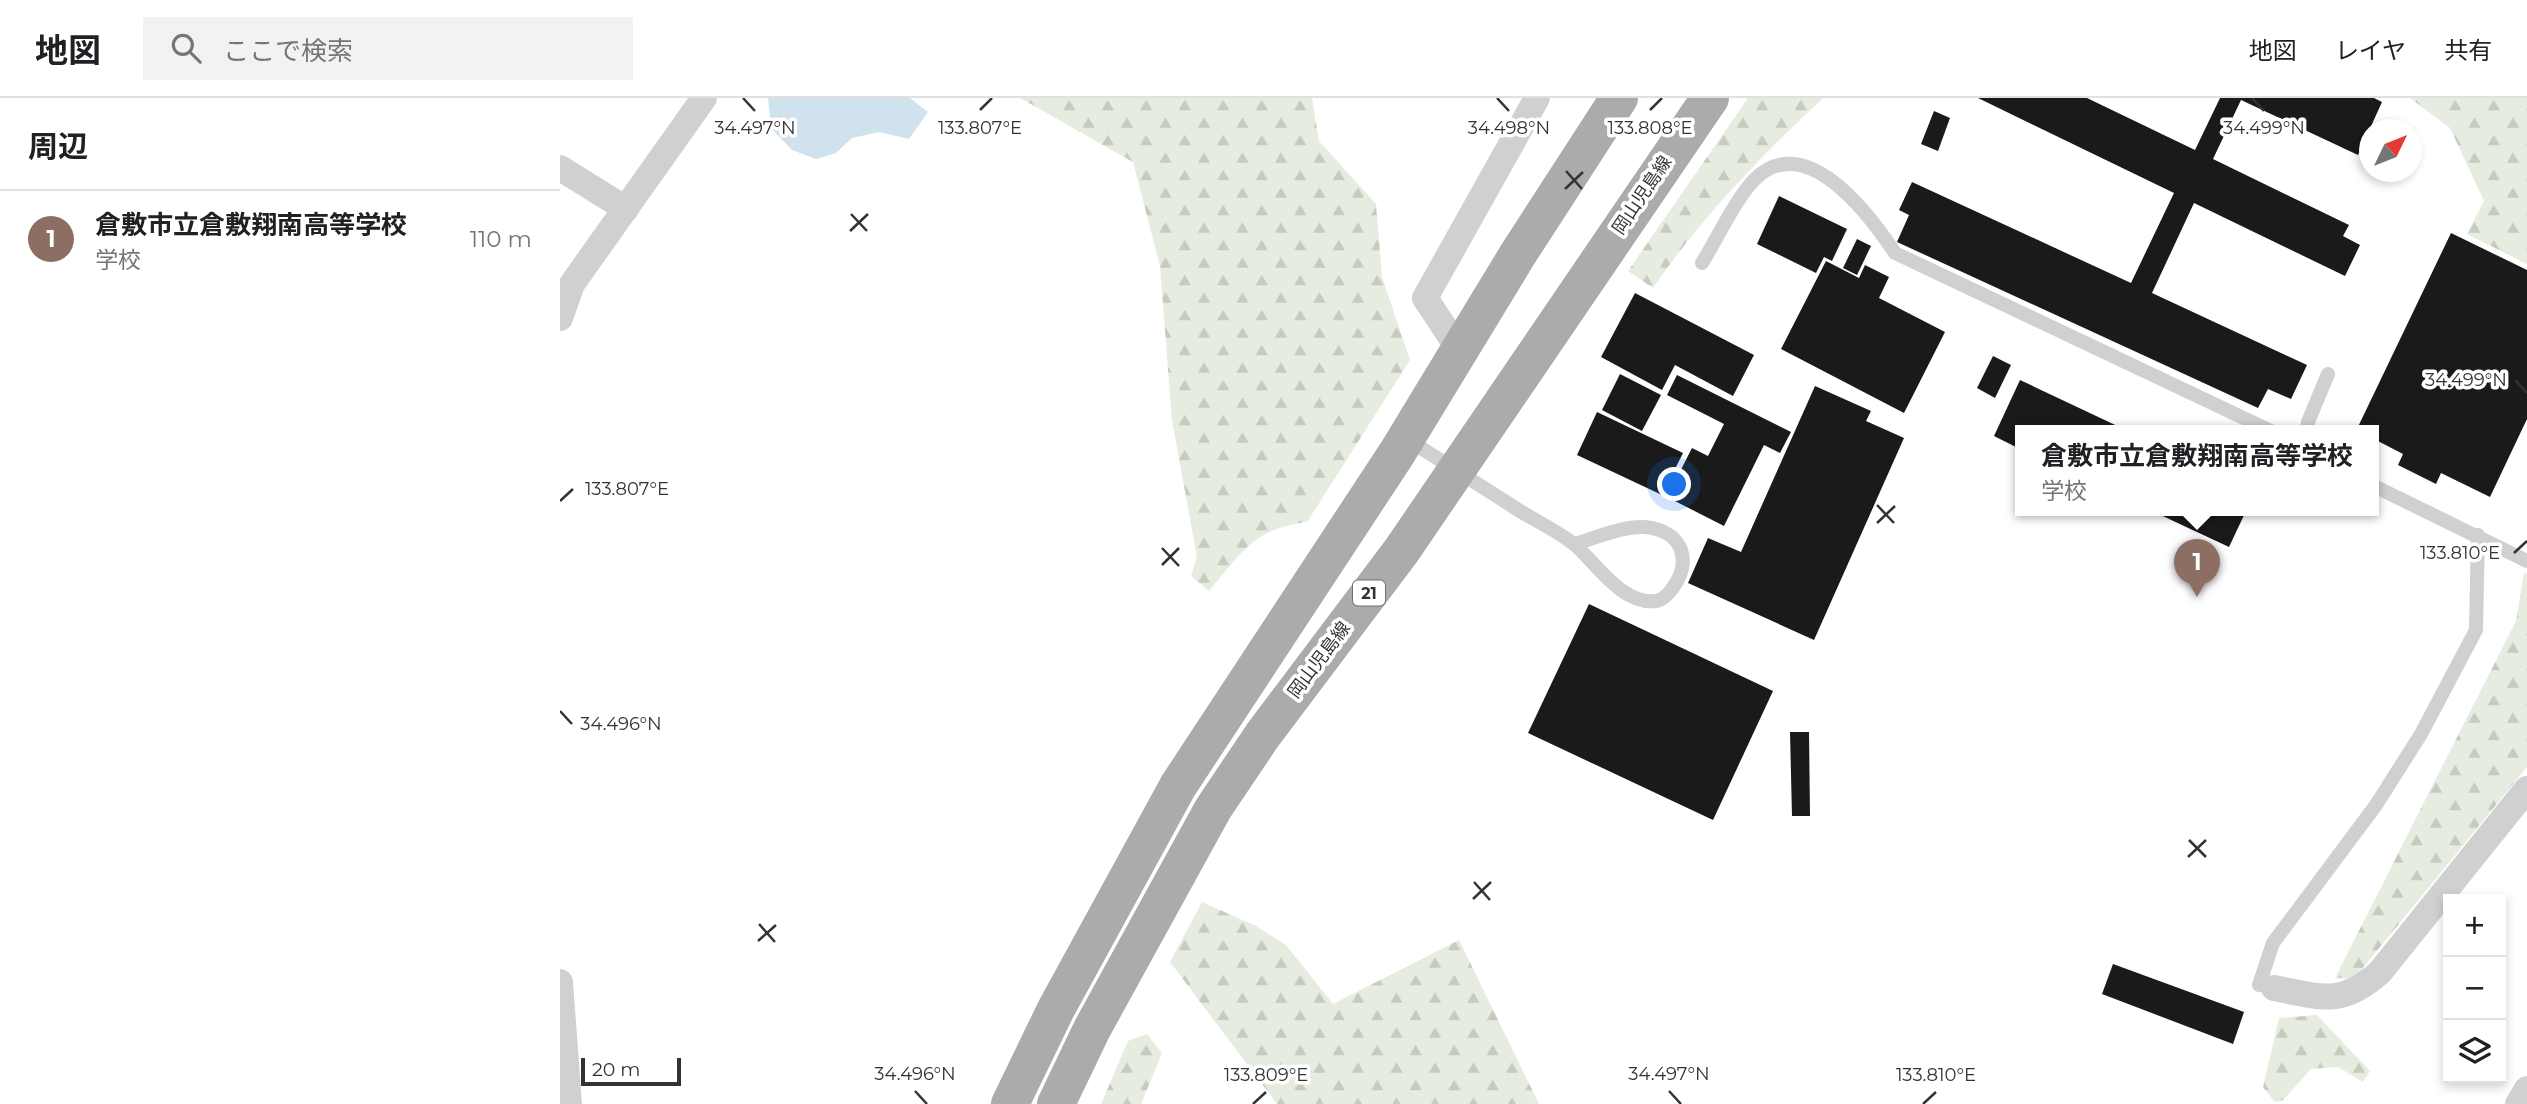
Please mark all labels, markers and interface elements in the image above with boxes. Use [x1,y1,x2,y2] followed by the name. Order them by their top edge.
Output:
[143,17,633,80] search box
[167,29,205,67] icon: search
[35,30,101,70] text: 地図
[223,35,353,67] text: ここで検索
[2249,36,2297,65] text: 地図
[2335,36,2406,65] text: レイヤ
[2444,36,2492,65] text: 共有
[714,117,796,139] text: 34.497°N
[938,117,1022,139] text: 133.807°E
[1468,117,1550,139] text: 34.498°N
[1607,117,1693,139] text: 133.808°E
[2223,117,2305,139] text: 34.499°N
[2359,119,2422,182] north arrow
[28,128,88,165] text: 周辺
[1608,152,1676,238] street label: 岡山児島線
[95,209,407,241] text: 倉敷市立倉敷翔南高等学校
[46,225,56,253] text: 1
[470,225,532,253] text: 110 m
[95,246,141,274] text: 学校
[2425,369,2507,391] text: 34.499°N
[2015,425,2379,516] popup
[2041,440,2353,472] text: 倉敷市立倉敷翔南高等学校
[1657,467,1691,501] your location
[2041,477,2087,505] text: 学校
[585,478,669,500] text: 133.807°E
[2174,539,2220,597] pin: 1
[2420,542,2500,564] text: 133.810°E
[1353,580,1385,606] road number: 21
[1283,617,1355,703] street label: 岡山児島線
[580,713,662,735] text: 34.496°N
[2443,894,2506,1083] map controls
[2443,894,2506,957] button: +
[2443,957,2506,1020] button: −
[2443,1020,2506,1083] button: layers
[581,1055,681,1087] scale bar
[592,1058,640,1081] text: 20 m
[874,1063,956,1085] text: 34.496°N
[1628,1063,1710,1085] text: 34.497°N
[1224,1064,1308,1086] text: 133.809°E
[1896,1064,1976,1086] text: 133.810°E

